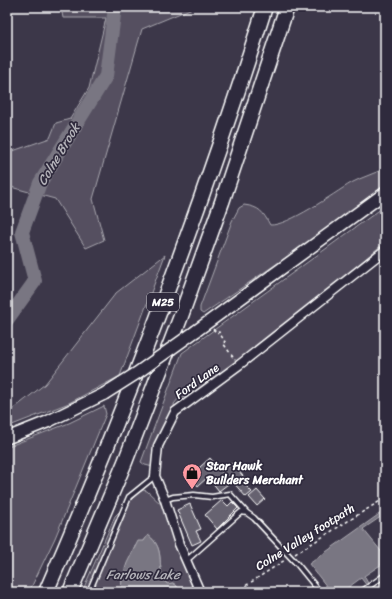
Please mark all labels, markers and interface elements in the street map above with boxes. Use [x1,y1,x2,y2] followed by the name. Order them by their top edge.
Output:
[31,117,87,190] water label: Colne Brook
[147,293,179,311] road number: M25
[170,357,224,405] street label: Ford Lane
[205,455,304,491] place label: Star Hawk Builders Merchant
[181,462,203,490] shop icon: Star Hawk Builders Merchant
[251,497,359,577] street label: Colne Valley footpath
[106,563,181,586] water label: Farlows Lake

